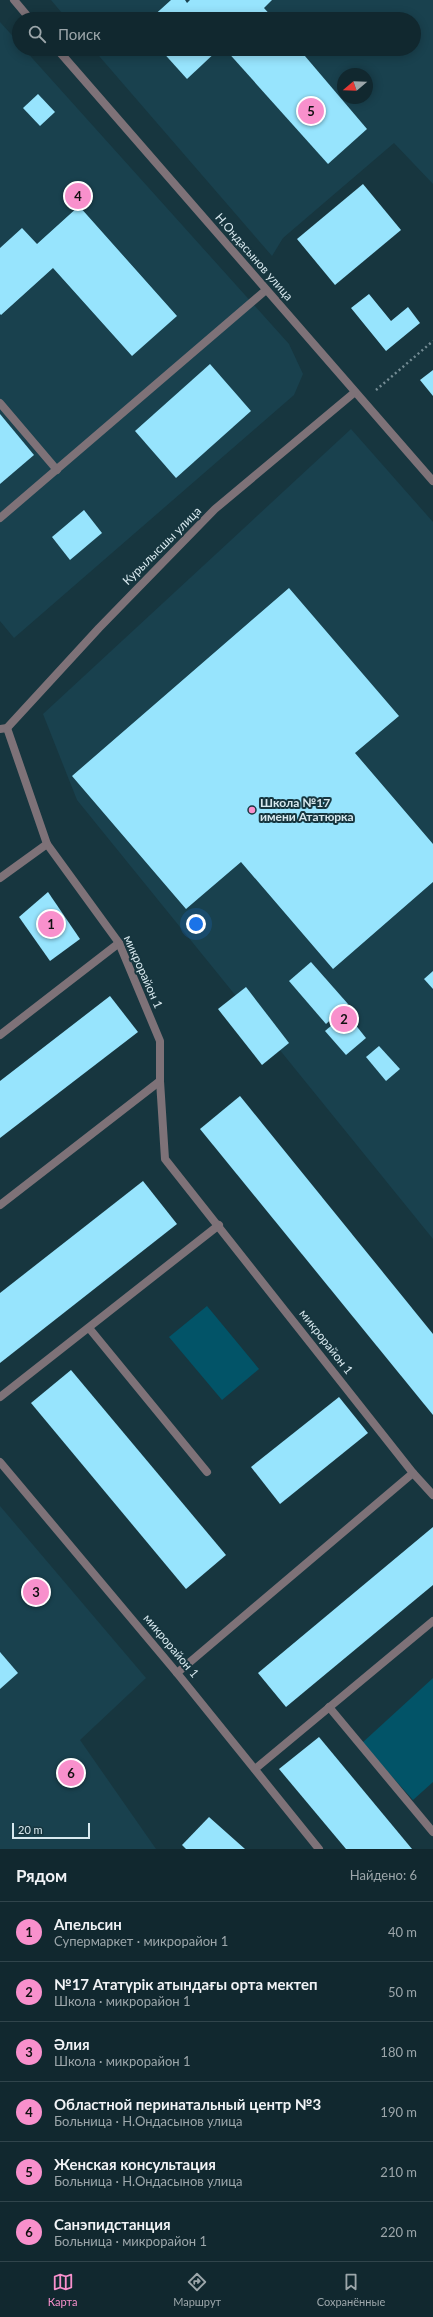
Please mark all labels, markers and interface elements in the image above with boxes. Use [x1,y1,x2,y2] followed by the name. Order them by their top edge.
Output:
[12,12,421,56] search box
[26,23,48,45] icon: search
[58,25,101,43] text: Поиск
[337,68,373,104] north arrow
[298,96,324,126] pin: 5
[65,181,91,211] pin: 4
[212,210,297,304] street label: Н.Ондасынов улица
[119,503,204,588] street label: Курылысшы улица
[260,795,354,824] place label: Школа №17 имени Ататюрка
[247,805,257,815] marker: Школа №17 имени Ататюрка
[38,909,64,939] pin: 1
[186,914,206,934] your location
[121,933,166,1011] street label: микрорайон 1
[331,1004,357,1034] pin: 2
[296,1306,356,1377] street label: микрорайон 1
[23,1577,49,1607] pin: 3
[140,1611,202,1681] street label: микрорайон 1
[58,1758,84,1788] pin: 6
[12,1821,90,1840] scale bar
[18,1823,43,1836] text: 20 m
[16,1865,67,1886] text: Рядом
[350,1867,417,1883] text: Найдено: 6
[54,1915,122,1933] text: Апельсин
[25,1924,33,1940] text: 1
[388,1924,417,1940] text: 40 m
[54,1933,228,1949] text: Супермаркет · микрорайон 1
[54,1975,318,1993] text: №17 Ататүрік атындағы орта мектеп
[25,1984,33,2000] text: 2
[388,1984,417,2000] text: 50 m
[54,1993,190,2009] text: Школа · микрорайон 1
[54,2035,90,2053] text: Әлия
[25,2044,33,2060] text: 3
[380,2044,417,2060] text: 180 m
[54,2053,190,2069] text: Школа · микрорайон 1
[54,2095,321,2113] text: Областной перинатальный центр №3
[25,2104,33,2120] text: 4
[380,2104,417,2120] text: 190 m
[54,2113,243,2129] text: Больница · Н.Ондасынов улица
[54,2155,216,2173] text: Женская консультация
[25,2164,33,2180] text: 5
[380,2164,417,2180] text: 210 m
[54,2173,243,2189] text: Больница · Н.Ондасынов улица
[54,2215,171,2233] text: Санэпидстанция
[25,2224,33,2240] text: 6
[380,2224,417,2240] text: 220 m
[54,2233,207,2249] text: Больница · микрорайон 1
[48,2271,78,2308] tab: Карта
[173,2271,221,2308] tab: Маршрут
[317,2271,385,2308] tab: Сохранённые

